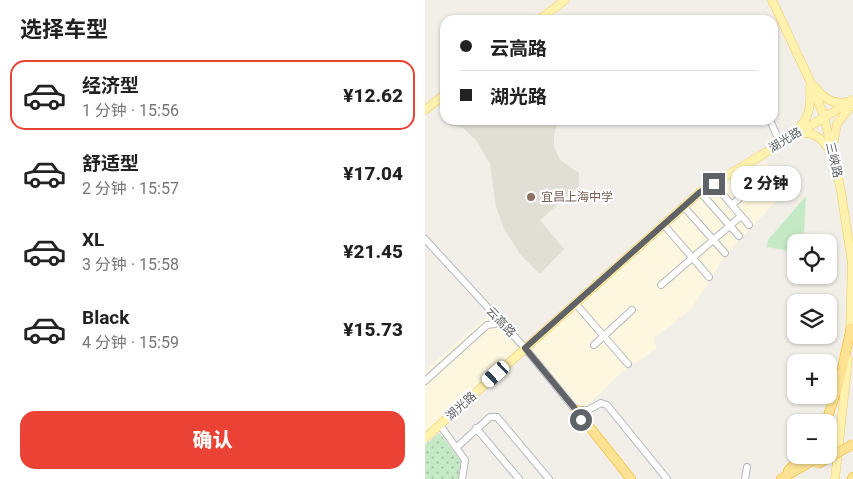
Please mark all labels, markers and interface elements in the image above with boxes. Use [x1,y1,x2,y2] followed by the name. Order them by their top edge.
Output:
[20,17,108,42] text: 选择车型
[490,37,547,60] text: 云高路
[22,73,67,118] icon: car
[82,74,139,97] text: 经济型
[343,84,403,107] text: ¥12.62
[490,85,547,108] text: 湖光路
[82,101,179,120] text: 1 分钟 · 15:56
[766,125,804,155] street label: 湖光路
[823,141,845,179] street label: 三峡路
[22,151,67,196] icon: car
[82,152,139,175] text: 舒适型
[343,162,403,185] text: ¥17.04
[731,166,801,202] callout: 2 分钟
[703,173,725,195] route end
[743,174,789,193] text: 2 分钟
[82,179,179,198] text: 2 分钟 · 15:57
[541,190,613,204] place label: 宜昌上海中学
[525,191,537,203] marker: 宜昌上海中学
[82,228,104,251] text: XL
[22,229,67,274] icon: car
[787,234,837,464] map controls
[787,234,837,284] button: locate
[343,240,403,263] text: ¥21.45
[82,255,179,274] text: 3 分钟 · 15:58
[787,294,837,344] button: layers
[484,304,518,340] street label: 云高路
[82,306,129,329] text: Black
[22,307,67,352] icon: car
[343,318,403,341] text: ¥15.73
[82,333,179,352] text: 4 分钟 · 15:59
[787,354,837,404] button: +
[479,358,512,390] car
[443,389,479,423] street label: 湖光路
[570,409,592,431] route start
[20,411,405,469] button: 确认
[787,414,837,464] button: −

